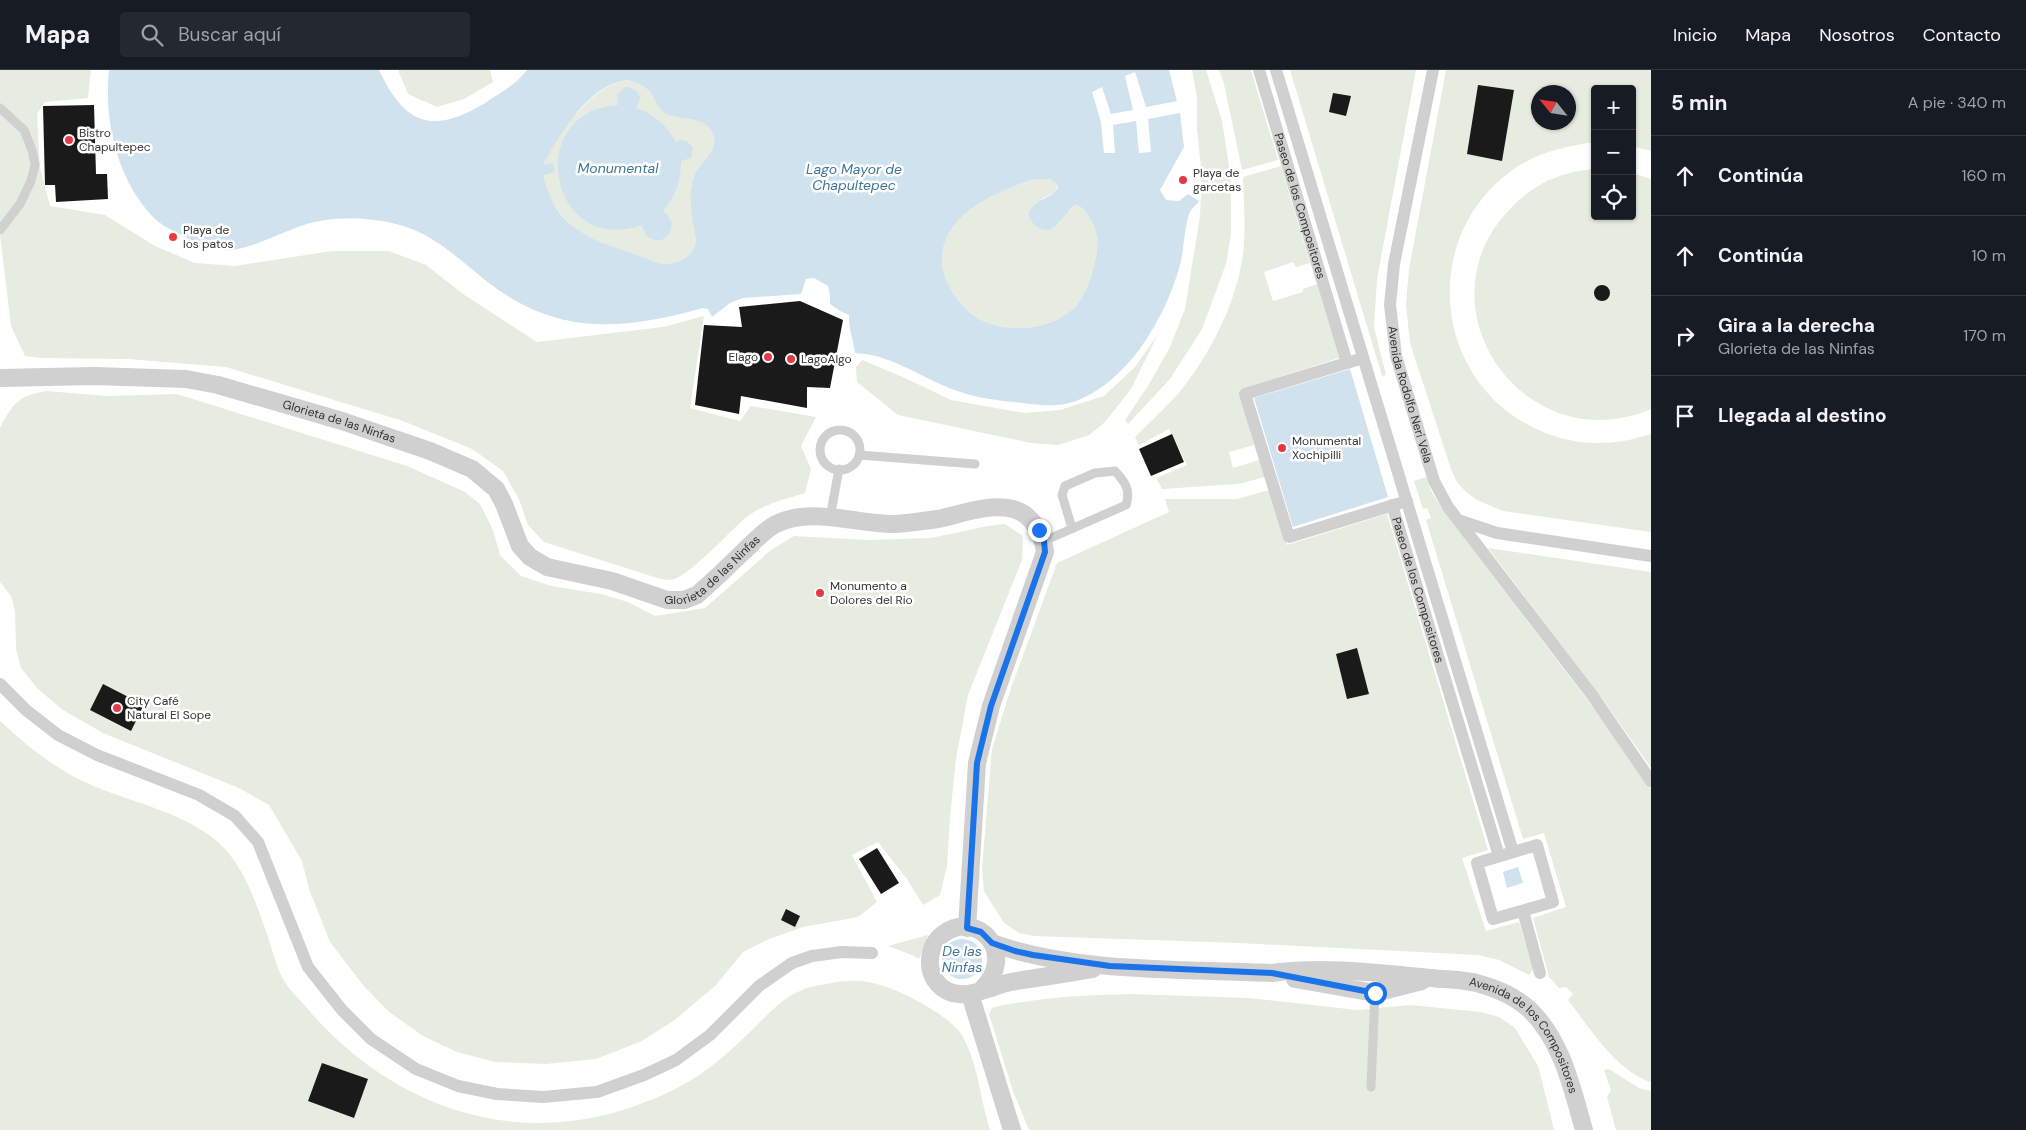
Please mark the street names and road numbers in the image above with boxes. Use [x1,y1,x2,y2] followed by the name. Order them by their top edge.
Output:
[1270,131,1329,281] street label: Paseo de los Compositores
[1385,325,1436,465] street label: Avenida Rodolfo Neri Vela
[281,396,398,447] street label: Glorieta de las Ninfas
[1388,515,1448,665] street label: Paseo de los Compositores
[664,532,764,608] street label: Glorieta de las Ninfas
[1468,974,1581,1095] street label: Avenida de los Compositores

